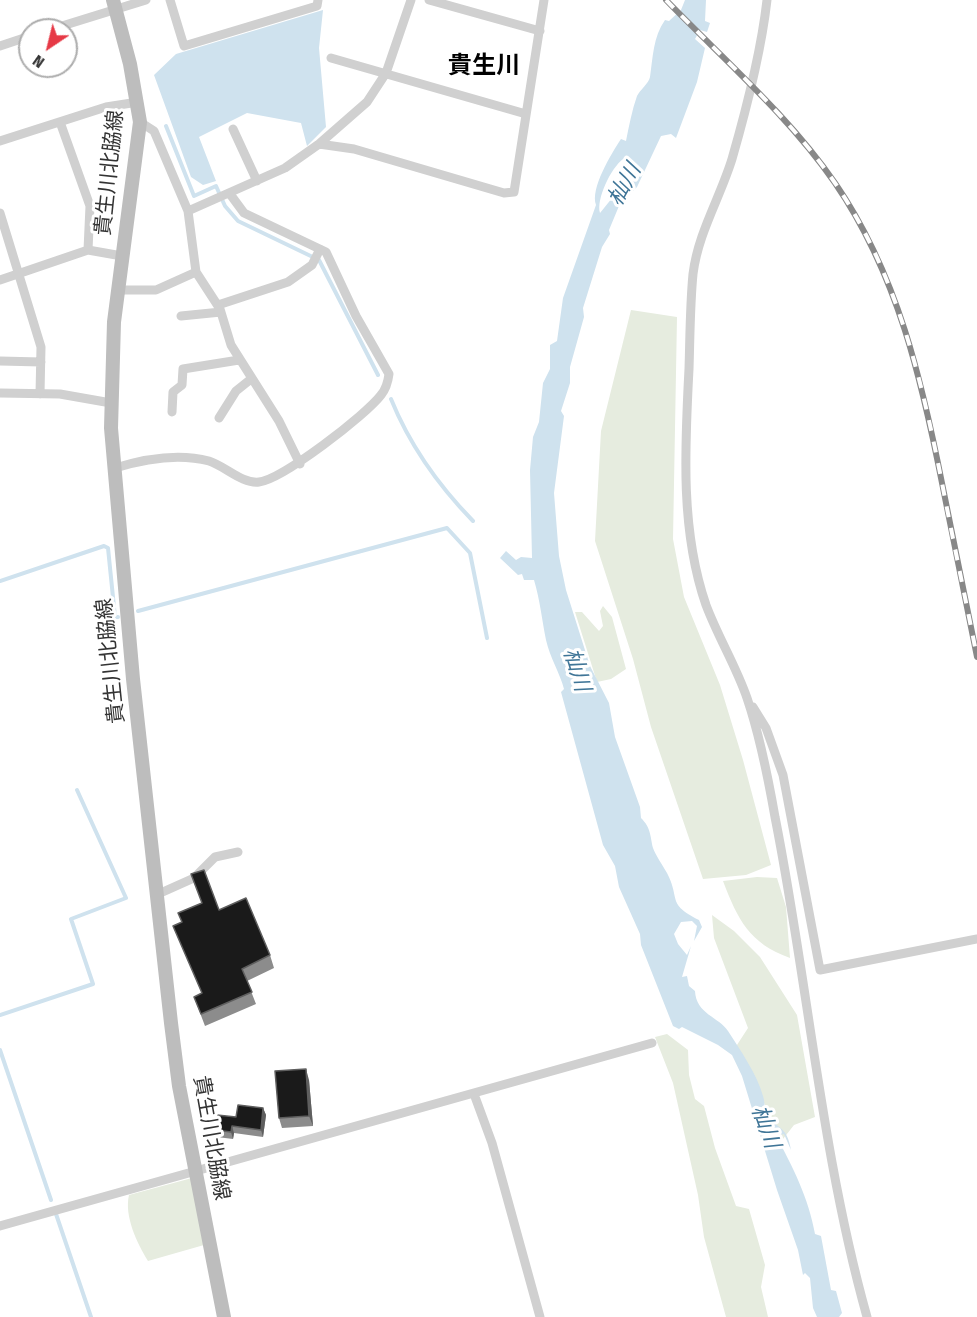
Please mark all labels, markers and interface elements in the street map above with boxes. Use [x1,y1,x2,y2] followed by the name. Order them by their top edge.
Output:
[18,18,78,78] north arrow
[29,51,48,72] text: N
[448,52,520,80] district label: 貴生川
[91,109,129,237] street label: 貴生川北脇線
[603,159,647,211] water label: 杣川
[92,597,130,725] street label: 貴生川北脇線
[557,645,595,695] water label: 杣川
[188,1074,234,1202] street label: 貴生川北脇線
[745,1102,785,1152] water label: 杣川

